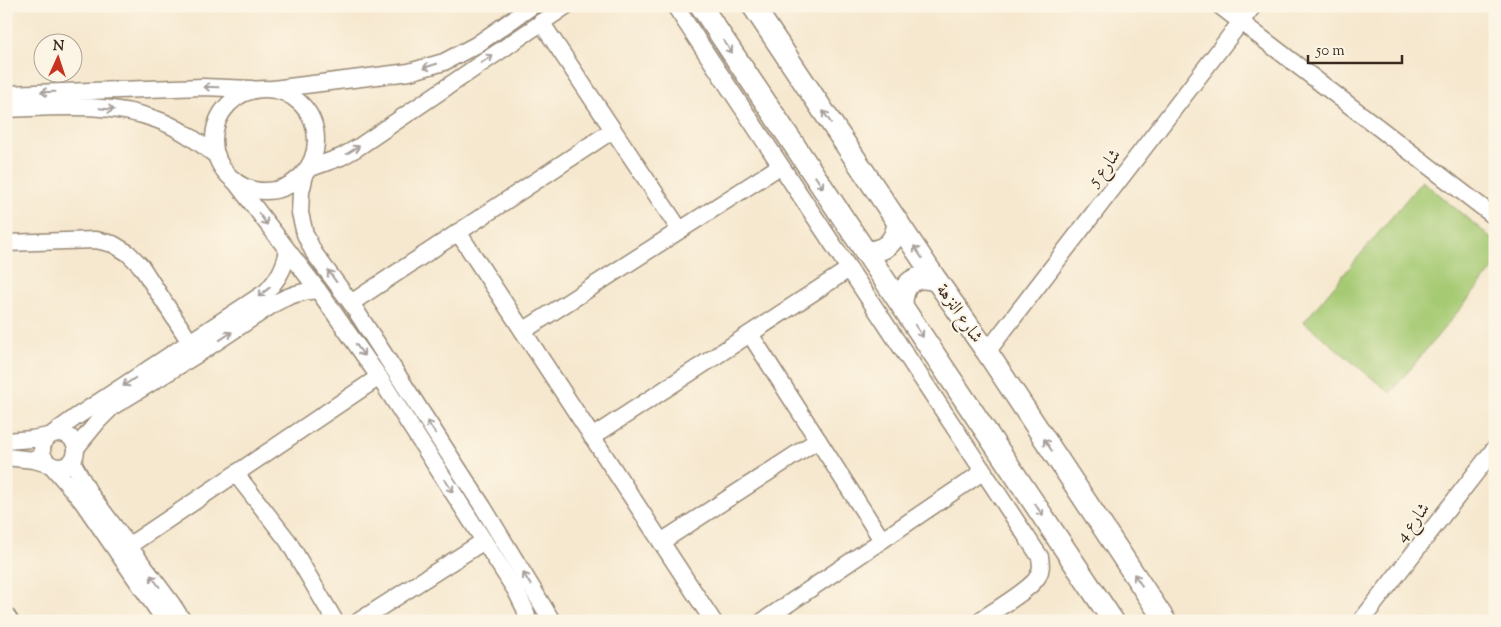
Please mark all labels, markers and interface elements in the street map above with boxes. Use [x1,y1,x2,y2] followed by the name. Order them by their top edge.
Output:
[32,32,82,82] north arrow
[1308,32,1402,64] scale bar
[52,37,65,57] text: N
[723,40,733,54] one-way arrow
[1315,41,1345,62] text: 50 m
[480,54,494,64] one-way arrow
[423,61,439,71] one-way arrow
[203,82,219,92] one-way arrow
[41,87,57,97] one-way arrow
[99,104,115,114] one-way arrow
[822,111,832,125] one-way arrow
[1082,144,1129,193] street label: شارع 5
[345,145,359,155] one-way arrow
[813,175,824,189] one-way arrow
[258,212,269,225] one-way arrow
[913,246,923,260] one-way arrow
[326,270,337,284] one-way arrow
[929,279,988,349] street label: شارع النزهة
[258,286,271,297] one-way arrow
[914,324,924,338] one-way arrow
[218,331,232,341] one-way arrow
[355,342,365,356] one-way arrow
[122,377,136,387] one-way arrow
[425,420,435,434] one-way arrow
[1043,439,1053,453] one-way arrow
[444,478,454,492] one-way arrow
[1390,498,1437,549] street label: شارع 4
[1033,503,1044,517] one-way arrow
[521,572,531,586] one-way arrow
[150,574,160,588] one-way arrow
[1133,574,1143,588] one-way arrow

